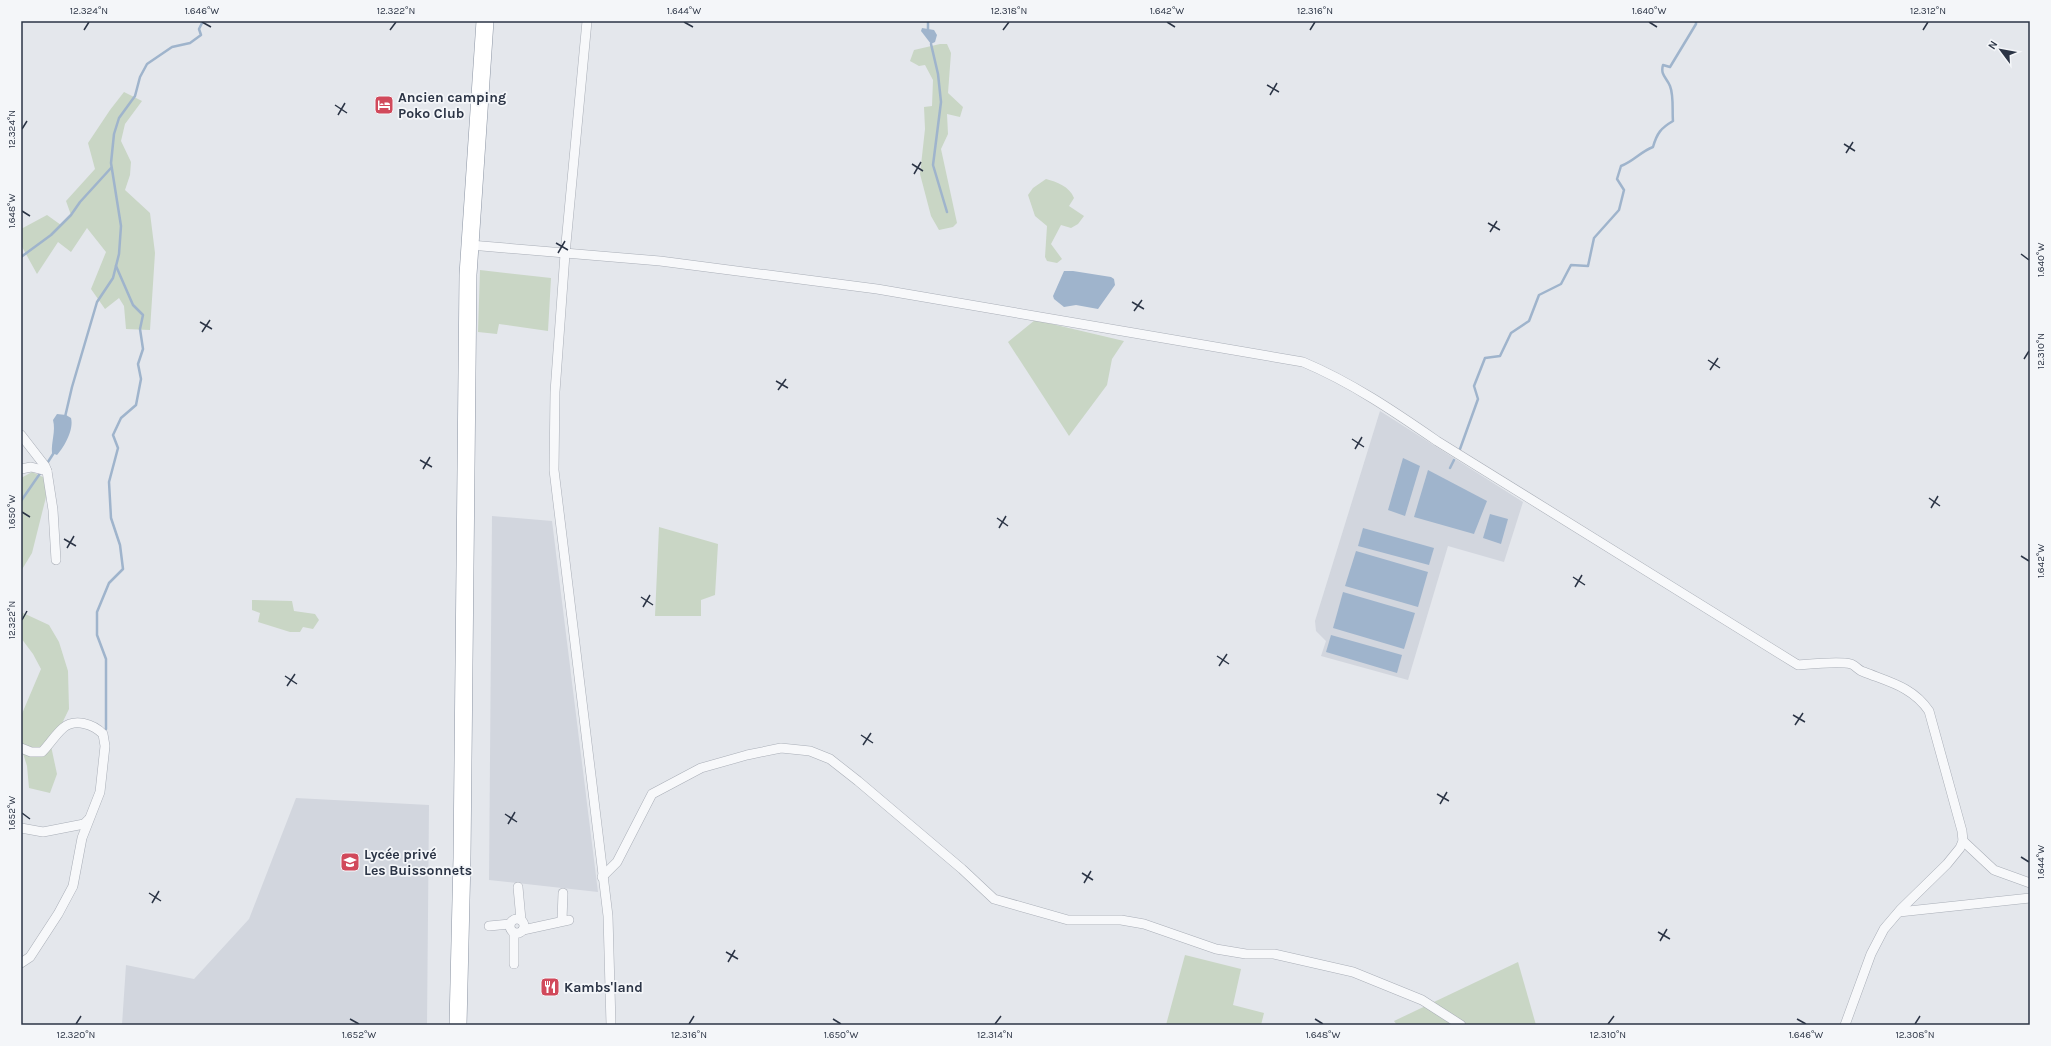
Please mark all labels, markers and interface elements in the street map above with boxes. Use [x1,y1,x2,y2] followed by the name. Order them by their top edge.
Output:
[70,5,108,17] text: 12.324°N
[185,5,219,17] text: 1.646°W
[377,5,415,17] text: 12.322°N
[667,5,701,17] text: 1.644°W
[991,5,1027,17] text: 12.318°N
[1150,5,1184,17] text: 1.642°W
[1297,5,1333,17] text: 12.316°N
[1632,5,1666,17] text: 1.640°W
[1910,5,1946,17] text: 12.312°N
[1981,30,2021,70] north arrow
[1985,38,2001,52] text: N
[398,89,506,122] place label: Ancien camping Poko Club
[373,94,395,116] hotel icon: Ancien camping Poko Club
[6,110,18,148] text: 12.324°N
[6,194,18,228] text: 1.648°W
[2035,243,2047,277] text: 1.640°W
[2035,333,2047,369] text: 12.310°N
[6,495,18,529] text: 1.650°W
[2035,544,2047,578] text: 1.642°W
[6,601,18,639] text: 12.322°N
[6,796,18,830] text: 1.652°W
[2035,845,2047,879] text: 1.644°W
[364,846,472,879] place label: Lycée privé Les Buissonnets
[339,851,361,873] school or university icon: Lycée privé Les Buissonnets
[539,976,561,998] restaurant icon: Kambs'land
[564,979,643,996] place label: Kambs'land
[57,1029,95,1041] text: 12.320°N
[342,1029,376,1041] text: 1.652°W
[671,1029,707,1041] text: 12.316°N
[824,1029,858,1041] text: 1.650°W
[977,1029,1013,1041] text: 12.314°N
[1306,1029,1340,1041] text: 1.648°W
[1590,1029,1626,1041] text: 12.310°N
[1789,1029,1823,1041] text: 1.646°W
[1895,1029,1935,1041] text: 12.308°N

